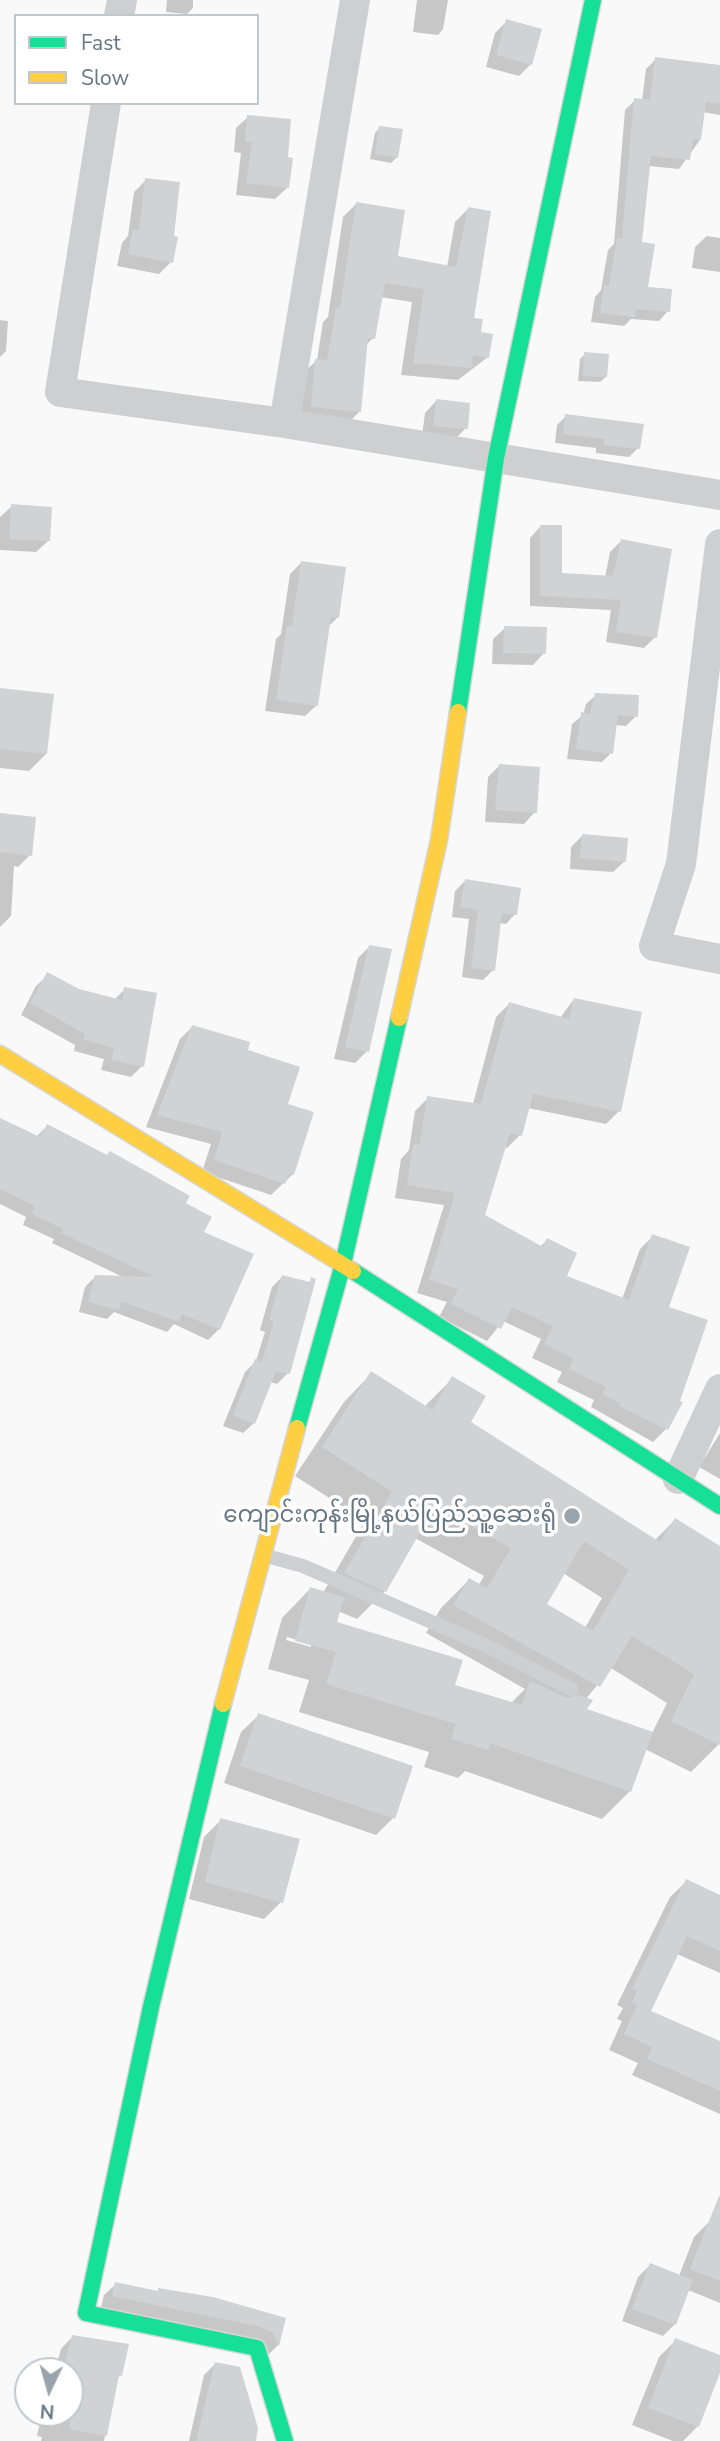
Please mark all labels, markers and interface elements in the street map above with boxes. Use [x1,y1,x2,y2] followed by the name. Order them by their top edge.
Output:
[14,14,259,105] legend
[81,29,121,57] text: Fast
[81,64,129,92] text: Slow
[223,1502,556,1530] place label: ကျောင်းကုန်းမြို့နယ်ပြည်သူ့ဆေးရုံ
[562,1506,582,1526] marker: ကျောင်းကုန်းမြို့နယ်ပြည်သူ့ဆေးရုံ
[14,2357,84,2427] north arrow
[39,2397,56,2424] text: N

